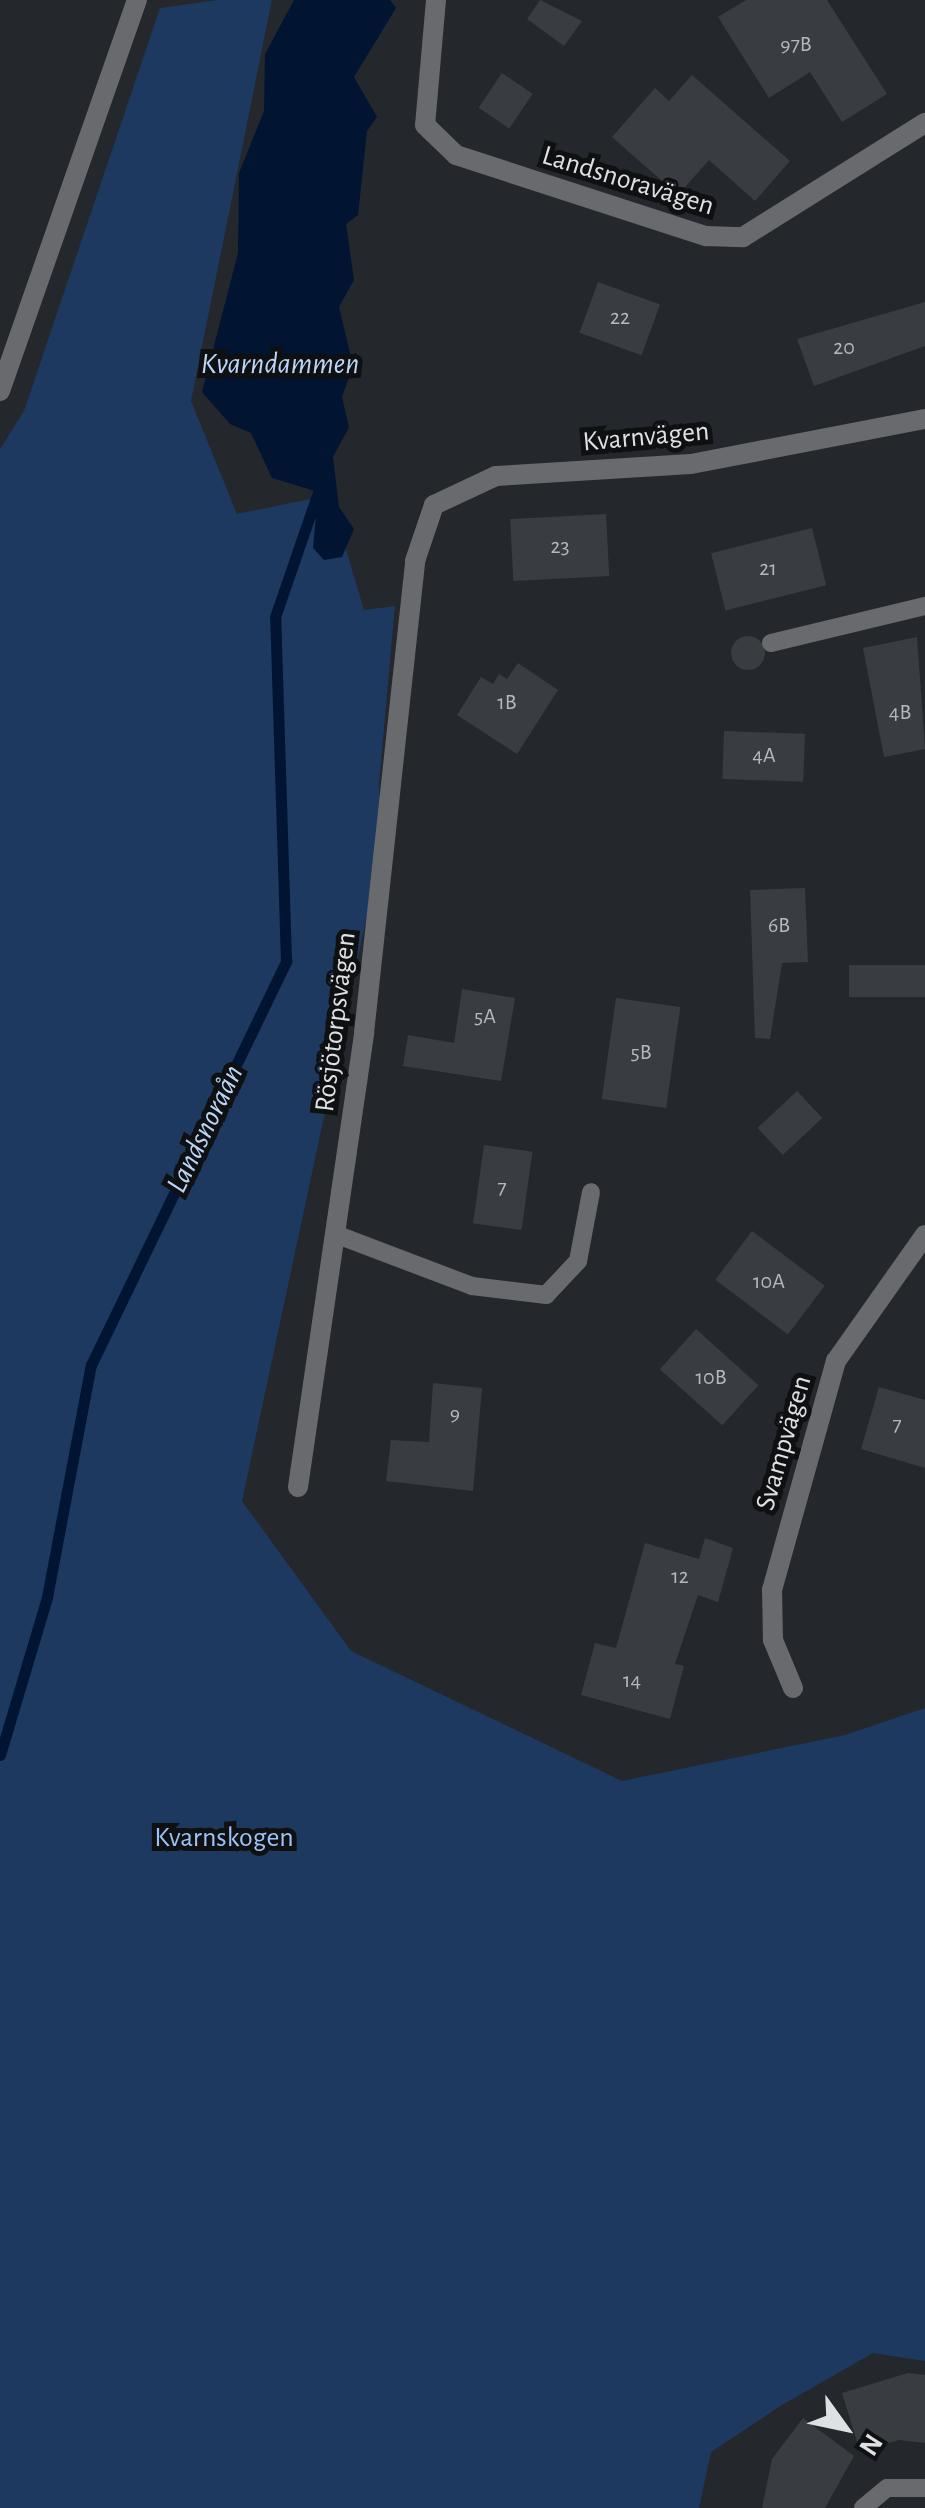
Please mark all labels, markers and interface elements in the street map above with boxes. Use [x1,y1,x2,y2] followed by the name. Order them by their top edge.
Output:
[780,32,812,58] house number: 97B
[538,139,718,223] street label: Landsnoravägen
[610,305,630,331] house number: 22
[833,335,855,361] house number: 20
[201,346,359,382] water label: Kvarndammen
[581,415,711,459] street label: Kvarnvägen
[550,534,570,560] house number: 23
[759,556,777,582] house number: 21
[497,690,517,716] house number: 1B
[889,700,911,726] house number: 4B
[752,743,776,769] house number: 4A
[768,913,790,939] house number: 6B
[308,930,364,1114] street label: Rösjötorpsvägen
[474,1004,496,1030] house number: 5A
[630,1040,652,1066] house number: 5B
[159,1059,251,1199] water label: Landsnoraån
[497,1175,507,1201] house number: 7
[753,1269,785,1295] house number: 10A
[696,1365,726,1391] house number: 10B
[749,1372,819,1514] street label: Svampvägen
[450,1401,460,1427] house number: 9
[892,1412,902,1438] house number: 7
[671,1564,689,1590] house number: 12
[623,1668,641,1694] house number: 14
[154,1821,294,1855] park label: Kvarnskogen
[795,2378,895,2478] north arrow
[853,2429,887,2460] text: N

